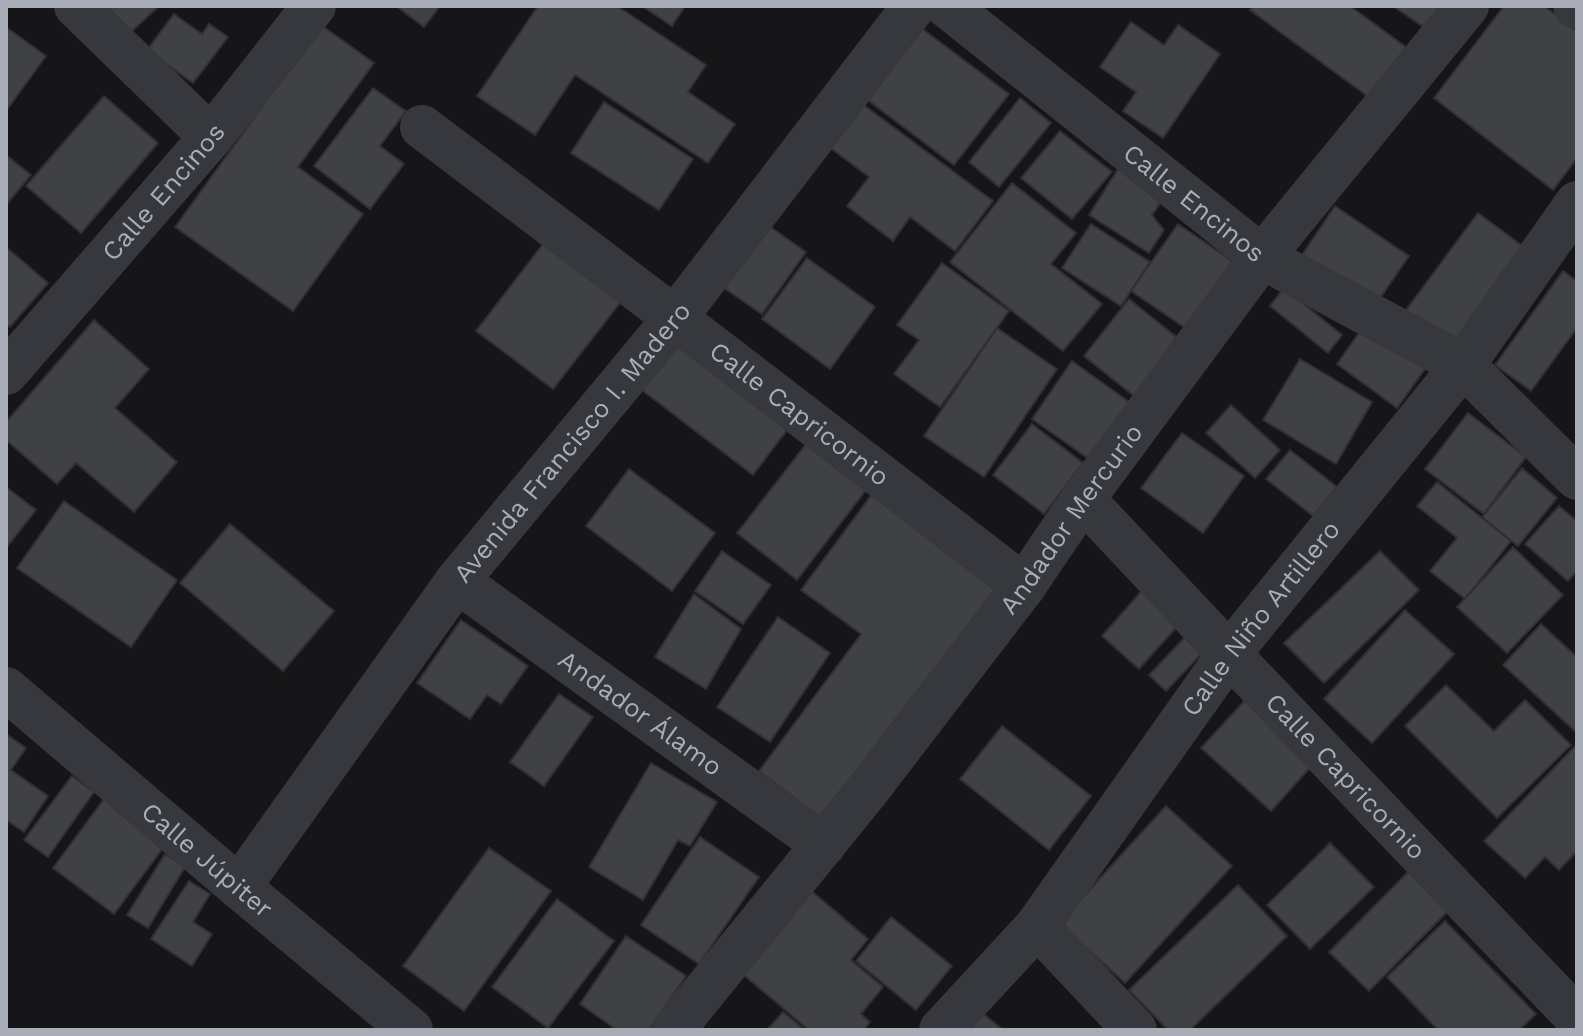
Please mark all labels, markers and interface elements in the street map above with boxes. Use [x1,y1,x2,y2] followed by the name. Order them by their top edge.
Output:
[96,117,231,267] street label: Calle Encinos
[1118,138,1271,268] street label: Calle Encinos
[447,296,697,588] street label: Avenida Francisco I. Madero
[704,335,895,492] street label: Calle Capricornio
[993,418,1149,620] street label: Andador Mercurio
[1175,515,1346,722] street label: Calle Niño Artillero
[553,644,728,782] street label: Andador Álamo
[1260,687,1432,865] street label: Calle Capricornio
[136,796,279,924] street label: Calle Júpiter

